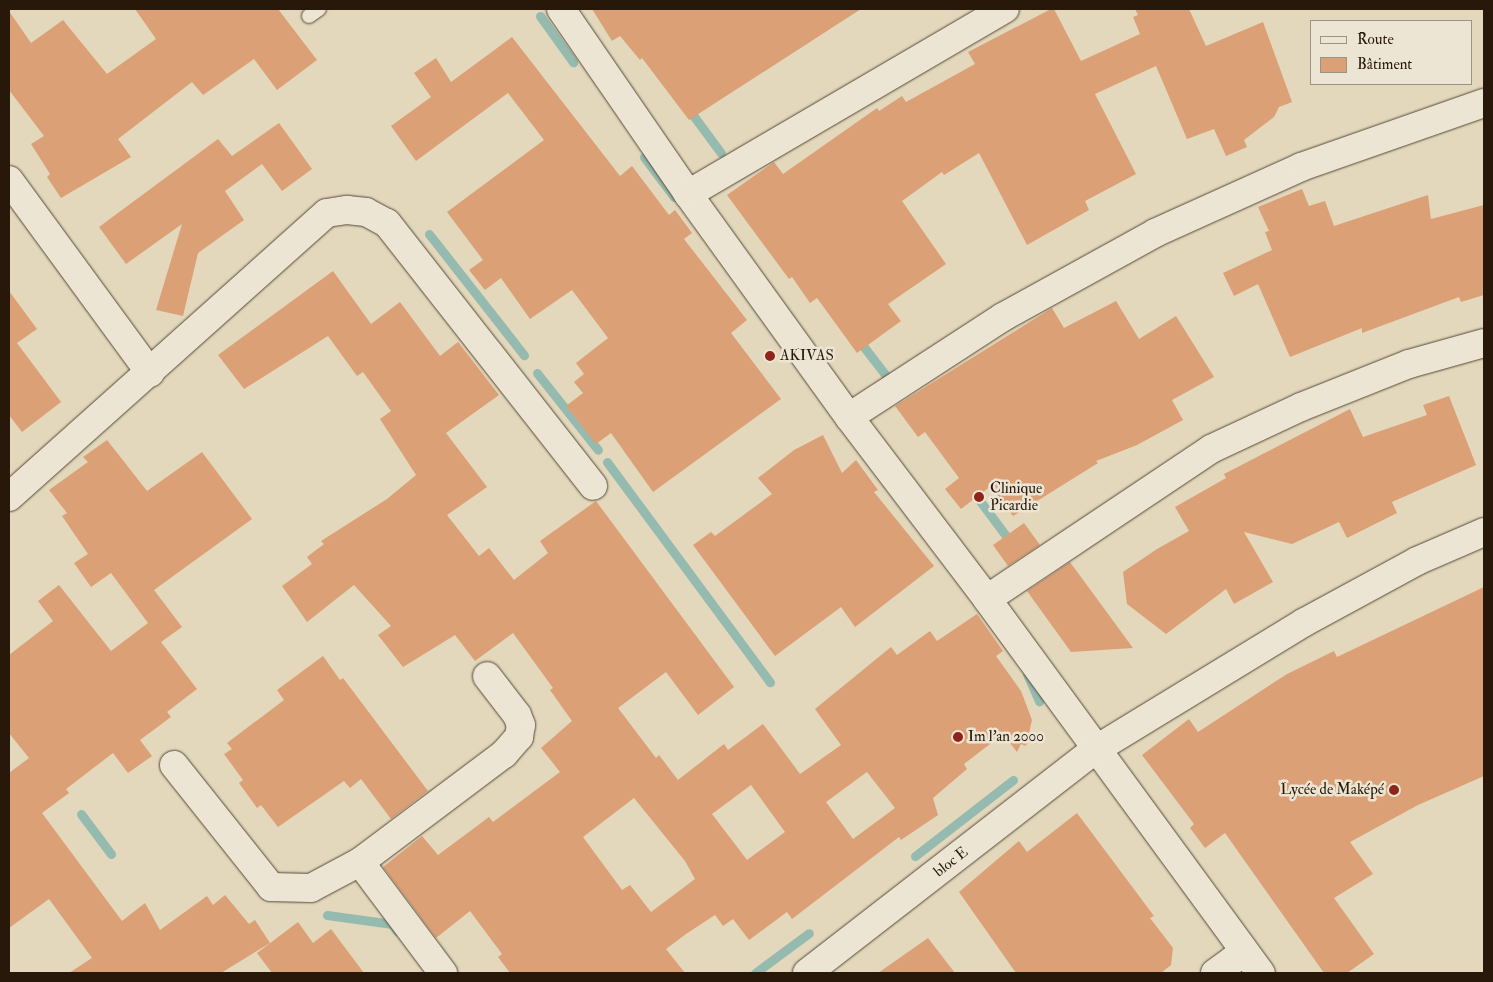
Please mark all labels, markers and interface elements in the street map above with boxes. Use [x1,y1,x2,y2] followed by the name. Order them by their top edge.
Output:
[1310,20,1473,85] legend
[1357,30,1394,49] text: Route
[1357,55,1412,74] text: Bâtiment
[780,347,834,365] place label: AKIVAS
[764,350,776,362] marker: AKIVAS
[990,479,1042,514] place label: Clinique Picardie
[972,490,986,504] marker: Clinique Picardie
[968,728,1044,746] place label: Im l'an 2000
[952,731,964,743] marker: Im l'an 2000
[1280,781,1384,799] place label: Lycée de Maképé
[1388,784,1400,796] marker: Lycée de Maképé
[930,843,972,881] street label: bloc E

